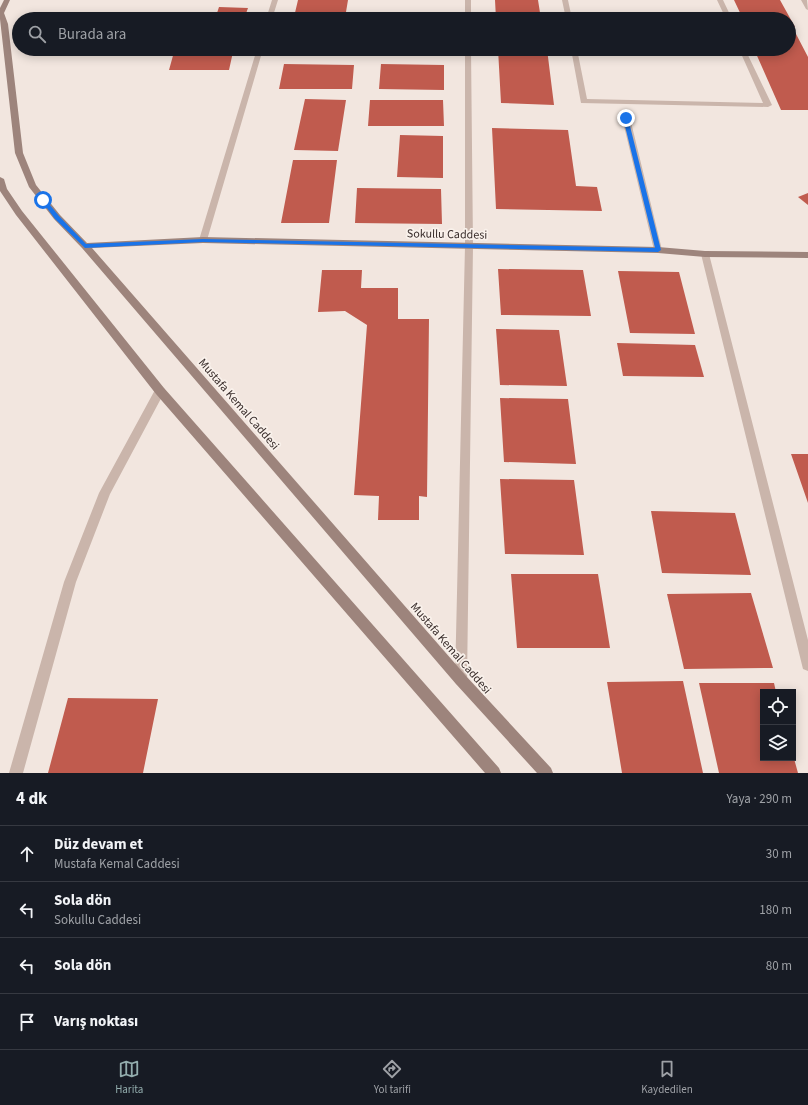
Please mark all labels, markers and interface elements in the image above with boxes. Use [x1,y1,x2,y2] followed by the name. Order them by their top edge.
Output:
[12,12,796,56] search box
[26,23,48,45] icon: search
[58,24,126,45] text: Burada ara
[617,109,635,127] route end
[34,191,52,209] route start
[407,225,487,244] street label: Sokullu Caddesi
[194,355,283,454] street label: Mustafa Kemal Caddesi
[406,599,495,698] street label: Mustafa Kemal Caddesi
[760,689,796,761] map controls
[760,689,796,725] button: locate
[760,725,796,761] button: layers
[16,787,47,811] text: 4 dk
[727,790,792,808] text: Yaya · 290 m
[54,834,143,855] text: Düz devam et
[16,843,38,865] icon: ahead
[766,845,792,863] text: 30 m
[54,855,180,873] text: Mustafa Kemal Caddesi
[54,890,111,911] text: Sola dön
[16,899,38,921] icon: left
[759,901,792,919] text: 180 m
[54,911,141,929] text: Sokullu Caddesi
[16,955,38,977] icon: left
[54,955,111,976] text: Sola dön
[766,957,792,975] text: 80 m
[16,1011,38,1033] icon: arrive
[54,1011,138,1032] text: Varış noktası
[115,1058,143,1097] tab: Harita
[374,1058,411,1097] tab: Yol tarifi
[641,1058,693,1097] tab: Kaydedilen

